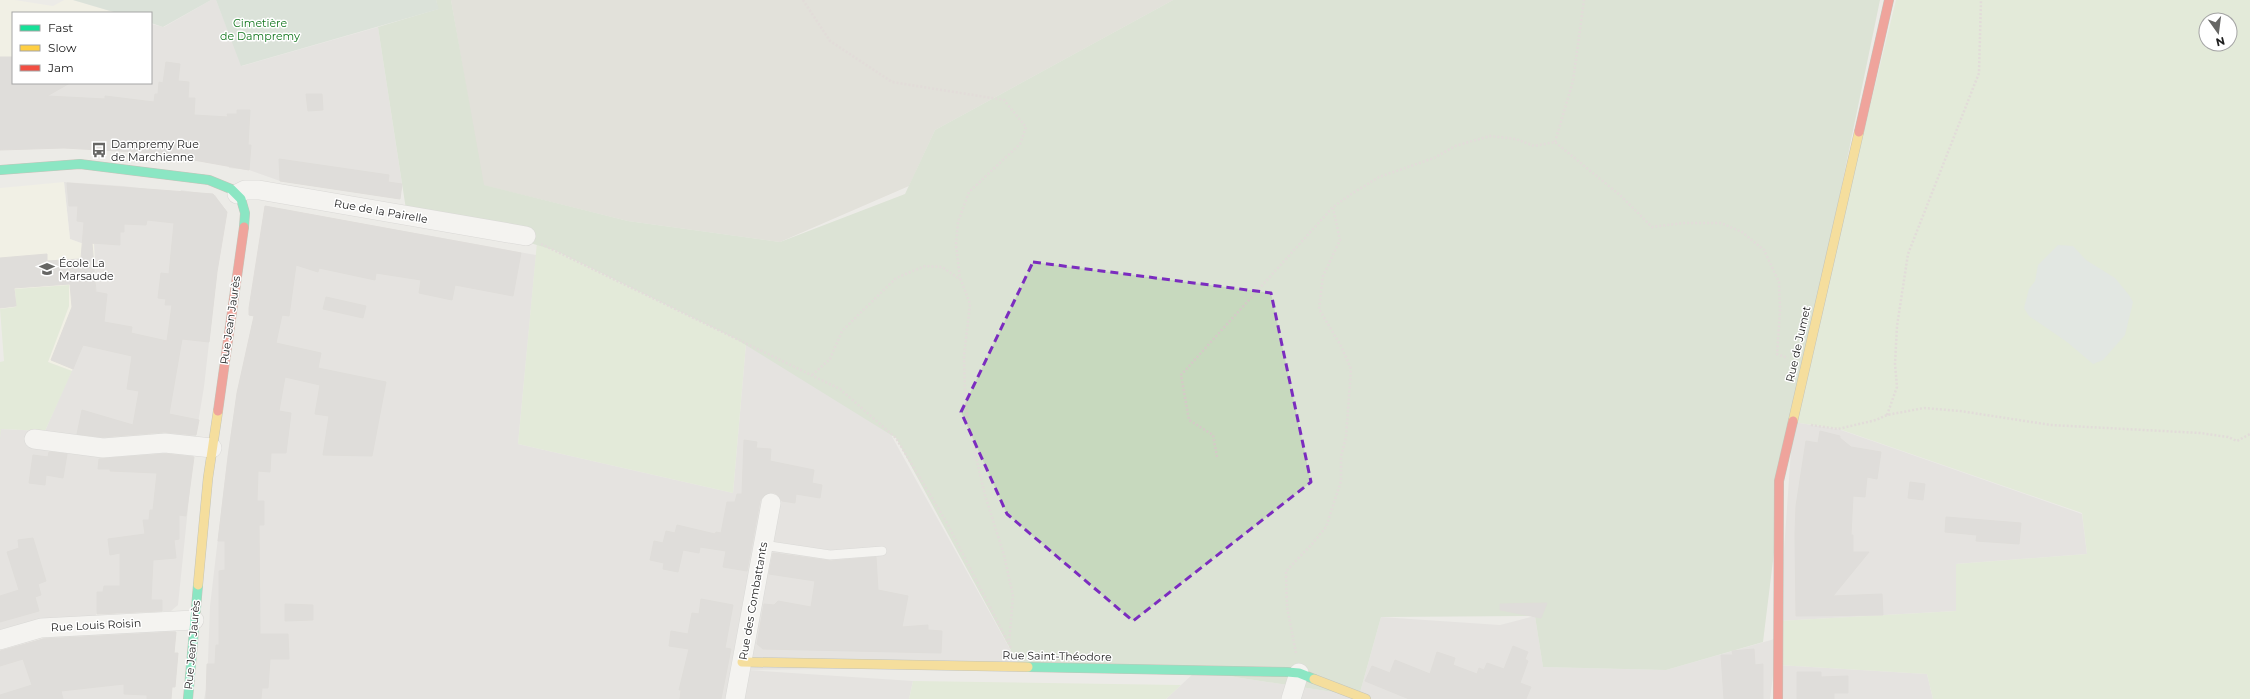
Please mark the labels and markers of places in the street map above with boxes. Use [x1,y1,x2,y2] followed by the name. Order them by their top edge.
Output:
[111,137,199,164] place label: Dampremy Rue de Marchienne
[90,141,108,159] bus stop icon: Dampremy Rue de Marchienne
[59,256,114,283] place label: École La Marsaude
[38,260,56,278] school or university icon: École La Marsaude

